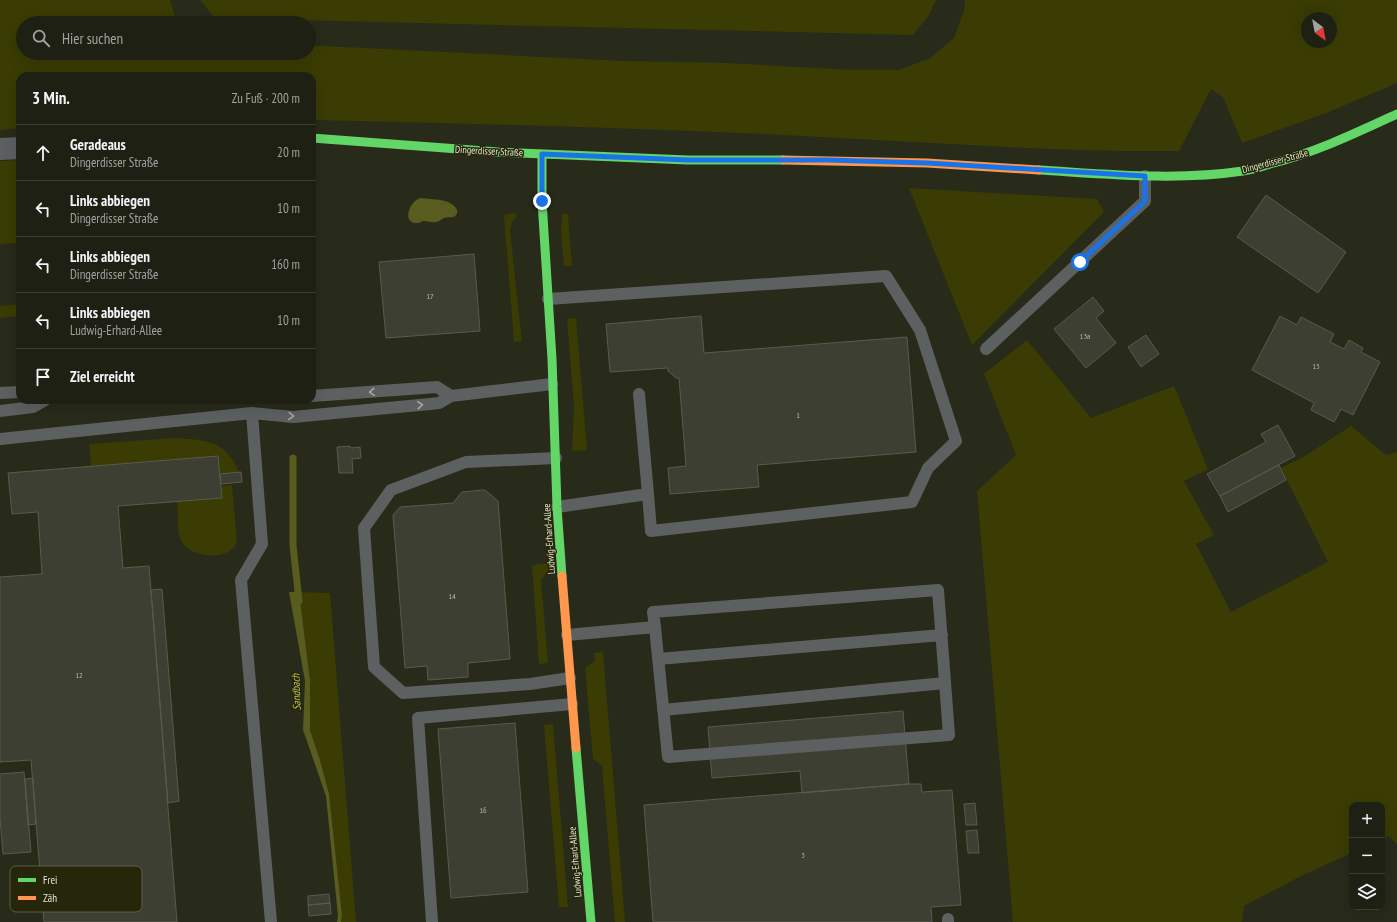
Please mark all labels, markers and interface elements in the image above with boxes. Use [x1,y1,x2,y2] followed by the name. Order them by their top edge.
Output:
[1301,12,1337,48] north arrow
[16,16,316,60] search box
[30,27,52,49] icon: search
[62,29,123,48] text: Hier suchen
[32,87,70,109] text: 3 Min.
[232,90,300,107] text: Zu Fuß · 200 m
[70,135,126,154] text: Geradeaus
[32,142,54,164] icon: ahead
[455,143,523,159] street label: Dingerdisser Straße
[277,144,300,161] text: 20 m
[1240,146,1310,176] street label: Dingerdisser Straße
[70,154,158,171] text: Dingerdisser Straße
[70,191,150,210] text: Links abbiegen
[533,192,551,210] route end
[32,198,54,220] icon: left
[277,200,300,217] text: 10 m
[70,210,158,227] text: Dingerdisser Straße
[70,247,150,266] text: Links abbiegen
[1071,253,1089,271] route start
[32,254,54,276] icon: left
[271,256,300,273] text: 160 m
[70,266,158,283] text: Dingerdisser Straße
[426,291,434,301] house number: 17
[70,303,150,322] text: Links abbiegen
[32,310,54,332] icon: left
[277,312,300,329] text: 10 m
[70,322,162,339] text: Ludwig-Erhard-Allee
[1080,331,1090,341] house number: 13a
[1312,361,1320,371] house number: 13
[32,366,54,388] icon: arrive
[70,367,135,386] text: Ziel erreicht
[369,387,375,396] one-way arrow
[417,401,423,410] one-way arrow
[796,410,800,420] house number: 1
[288,412,294,420] one-way arrow
[540,503,558,575] street label: Ludwig-Erhard-Allee
[448,591,456,601] house number: 14
[75,670,83,680] house number: 12
[288,672,304,711] water label: Sandbach
[1349,802,1385,910] map controls
[1349,802,1385,838] button: +
[479,805,487,815] house number: 16
[565,826,585,898] street label: Ludwig-Erhard-Allee
[1349,838,1385,874] button: −
[801,850,805,860] house number: 3
[10,866,142,912] legend
[43,873,58,887] text: Frei
[1349,874,1385,910] button: layers
[43,891,57,905] text: Zäh

